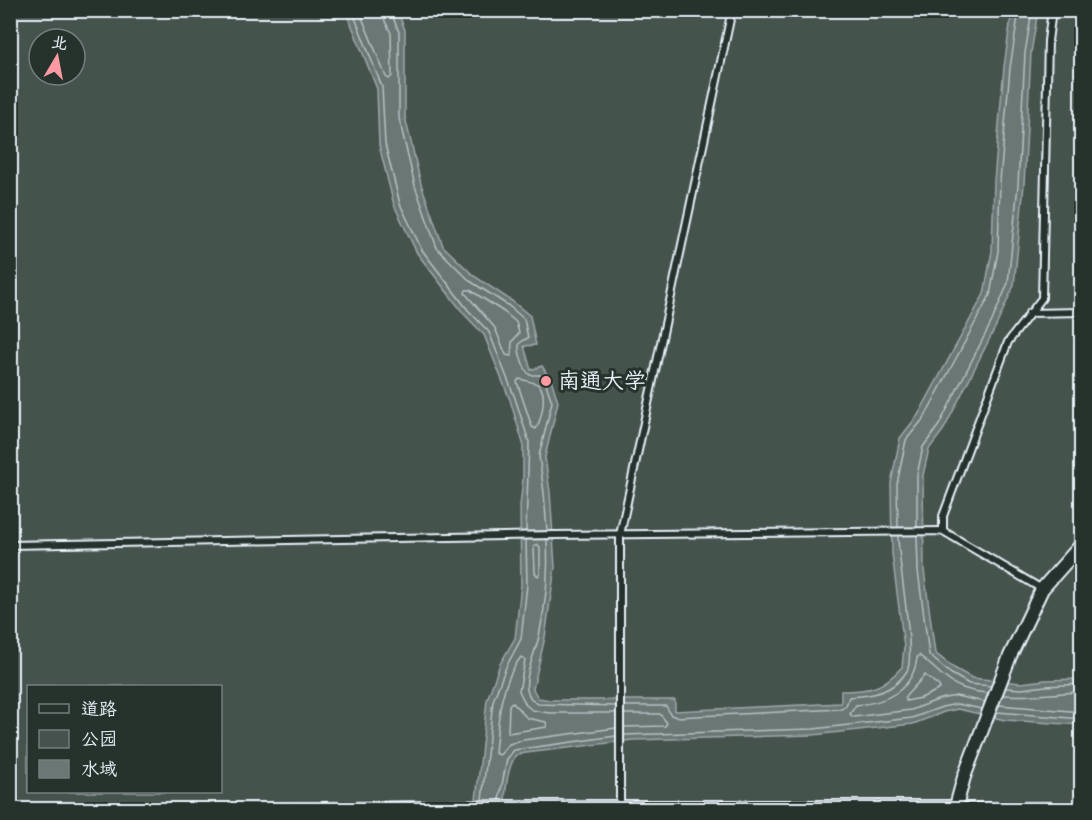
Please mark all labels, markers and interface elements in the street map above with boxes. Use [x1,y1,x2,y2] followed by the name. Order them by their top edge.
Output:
[27,27,87,87] north arrow
[50,33,69,53] text: 北
[558,368,646,394] place label: 南通大学
[539,374,553,388] marker: 南通大学
[27,685,222,793] legend
[81,699,117,720] text: 道路
[81,729,117,750] text: 公园
[81,759,117,780] text: 水域

